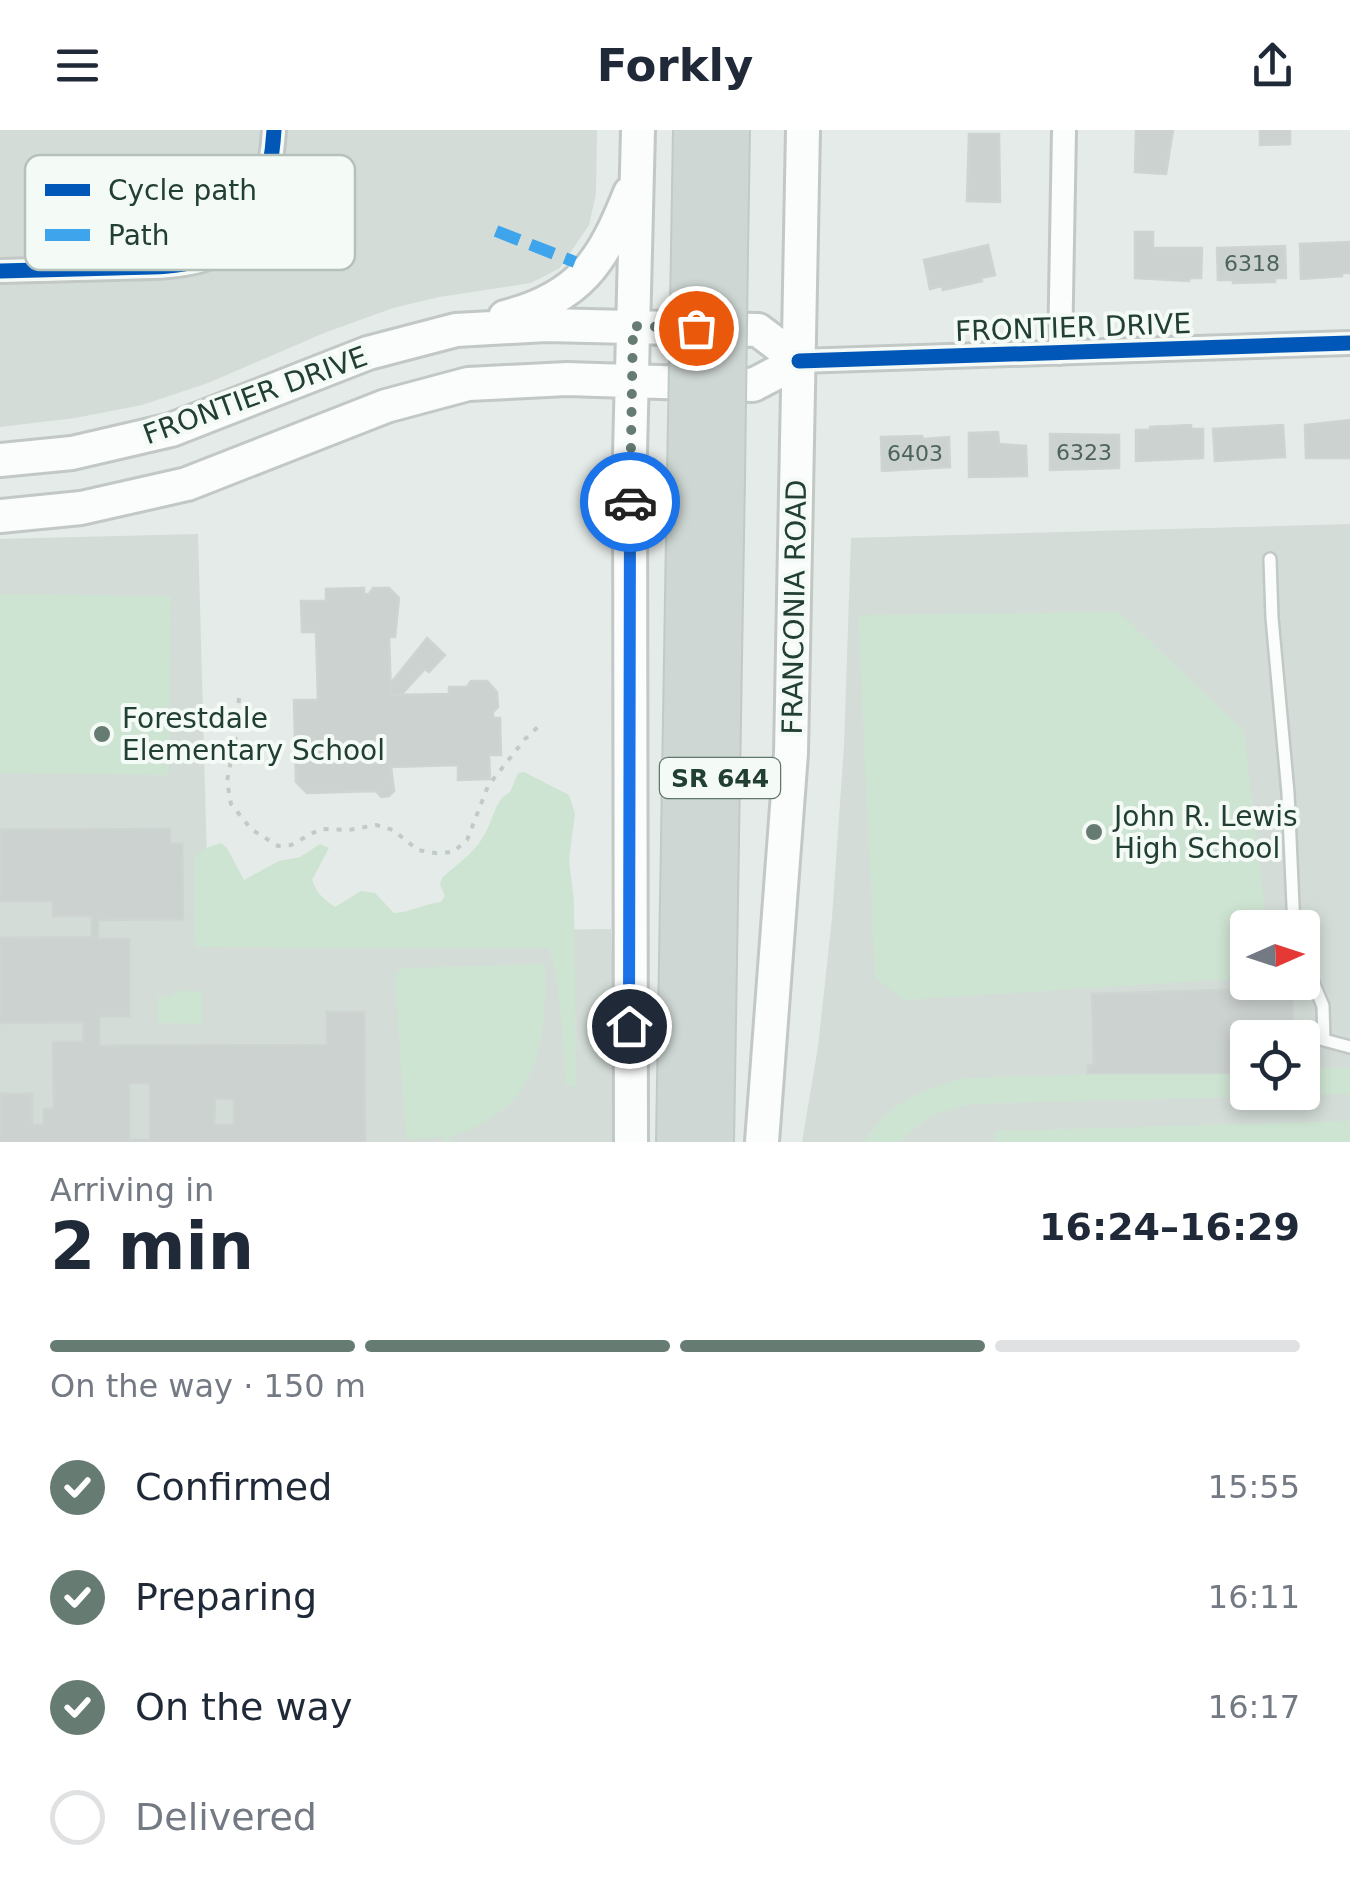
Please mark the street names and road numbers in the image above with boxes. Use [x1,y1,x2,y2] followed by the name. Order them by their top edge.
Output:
[954,307,1192,348] street label: FRONTIER DRIVE
[139,340,372,451] street label: FRONTIER DRIVE
[776,479,813,735] street label: FRANCONIA ROAD
[660,758,780,798] road number: SR 644

